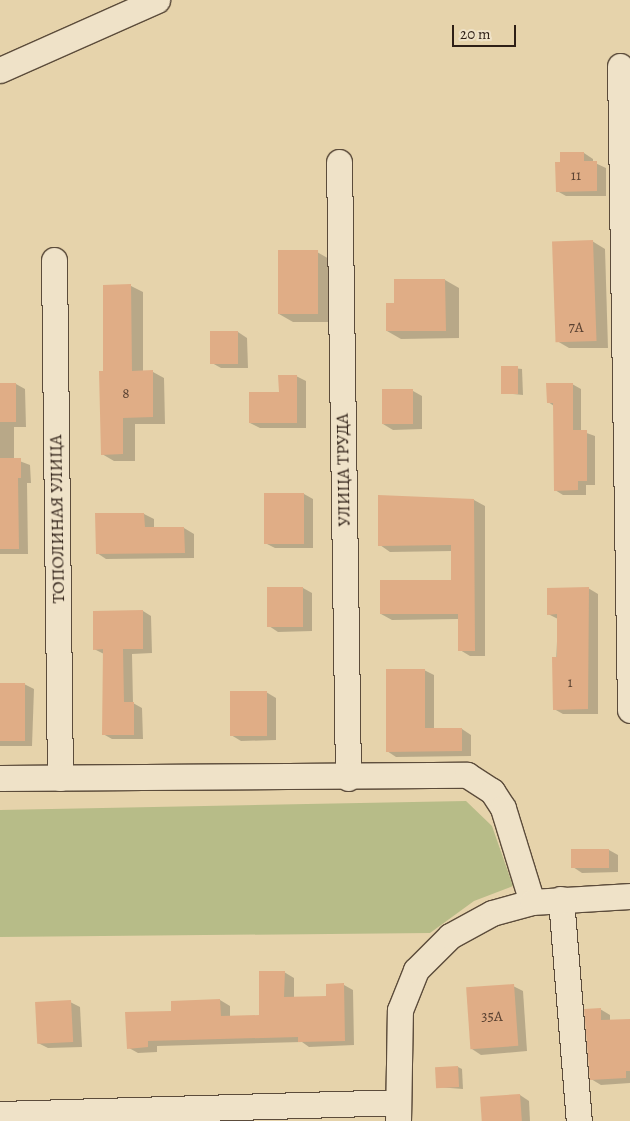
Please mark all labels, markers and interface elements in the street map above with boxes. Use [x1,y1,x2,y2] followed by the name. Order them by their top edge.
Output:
[455,15,519,47] scale bar
[460,24,491,44] text: 20 m
[571,167,581,185] house number: 11
[568,319,584,337] house number: 7А
[122,385,130,403] house number: 8
[331,413,355,527] street label: УЛИЦА ТРУДА
[45,434,69,604] street label: ТОПОЛИНАЯ УЛИЦА
[567,674,573,692] house number: 1
[481,1008,503,1026] house number: 35А

